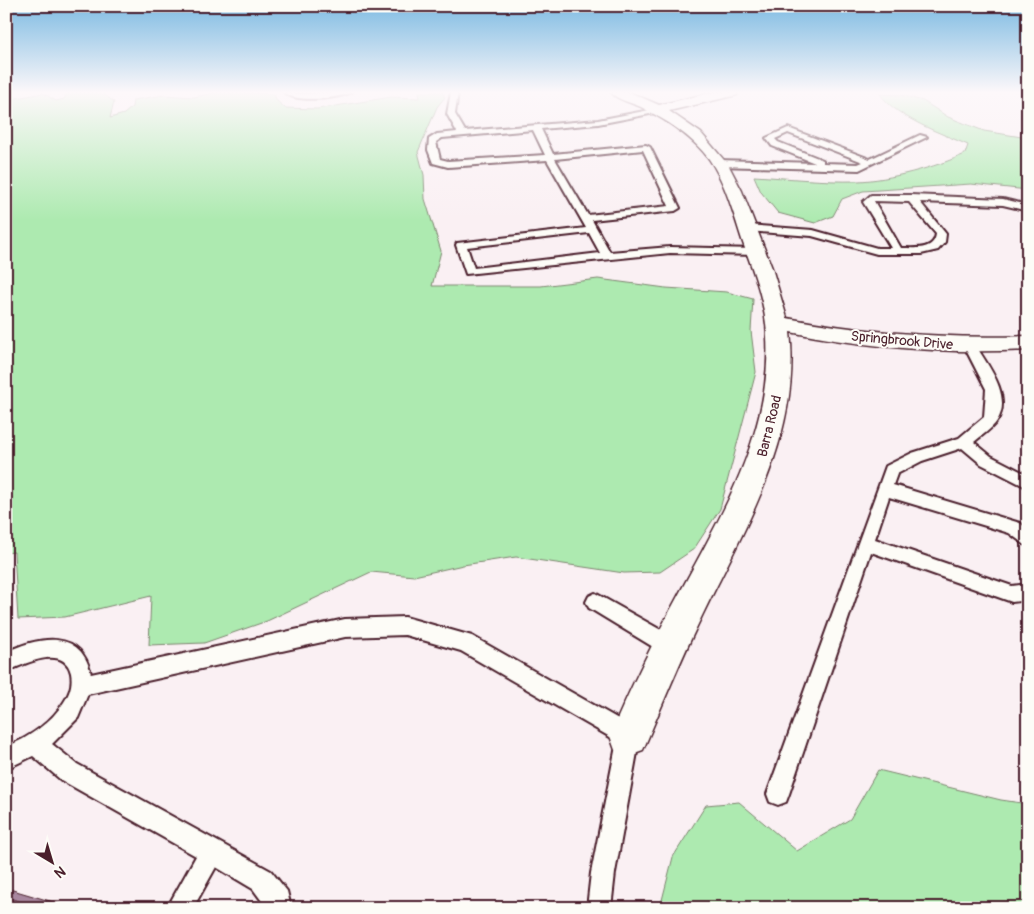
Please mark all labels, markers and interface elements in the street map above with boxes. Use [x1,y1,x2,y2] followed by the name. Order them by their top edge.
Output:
[850,328,954,353] street label: Springbrook Drive
[754,393,785,459] street label: Barra Road
[28,836,78,886] north arrow
[51,862,69,881] text: N

